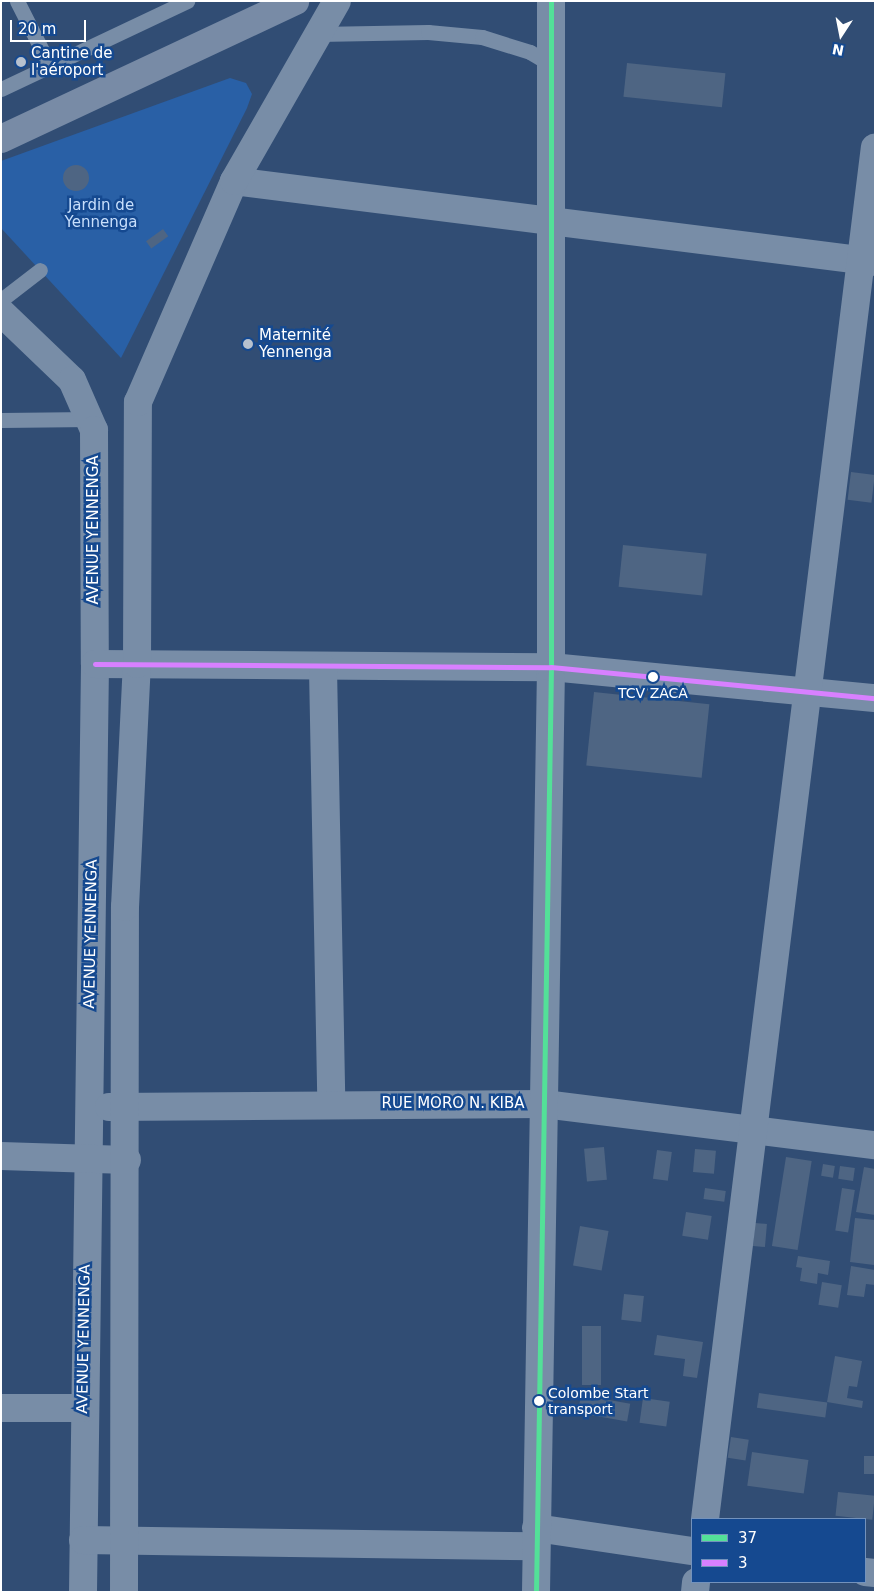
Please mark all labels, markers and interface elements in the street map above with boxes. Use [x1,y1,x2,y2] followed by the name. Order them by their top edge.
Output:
[12,10,89,42] scale bar
[816,10,866,60] north arrow
[18,20,56,38] text: 20 m
[831,41,845,59] text: N
[31,44,112,79] place label: Cantine de l'aéroport
[15,56,27,68] marker: Cantine de l'aéroport
[65,196,137,231] park label: Jardin de Yennenga
[259,326,332,361] place label: Maternité Yennenga
[241,337,255,351] marker: Maternité Yennenga
[85,455,103,605] street label: AVENUE YENNENGA
[648,672,658,682] marker: TCV ZACA
[618,685,688,701] place label: TCV ZACA
[81,859,101,1009] street label: AVENUE YENNENGA
[382,1095,524,1113] street label: RUE MORO N. KIBA
[74,1264,94,1414] street label: AVENUE YENNENGA
[548,1385,649,1418] place label: Colombe Start transport
[534,1396,544,1406] marker: Colombe Start transport
[691,1518,866,1583] legend
[738,1529,757,1547] text: 37
[738,1554,748,1572] text: 3

